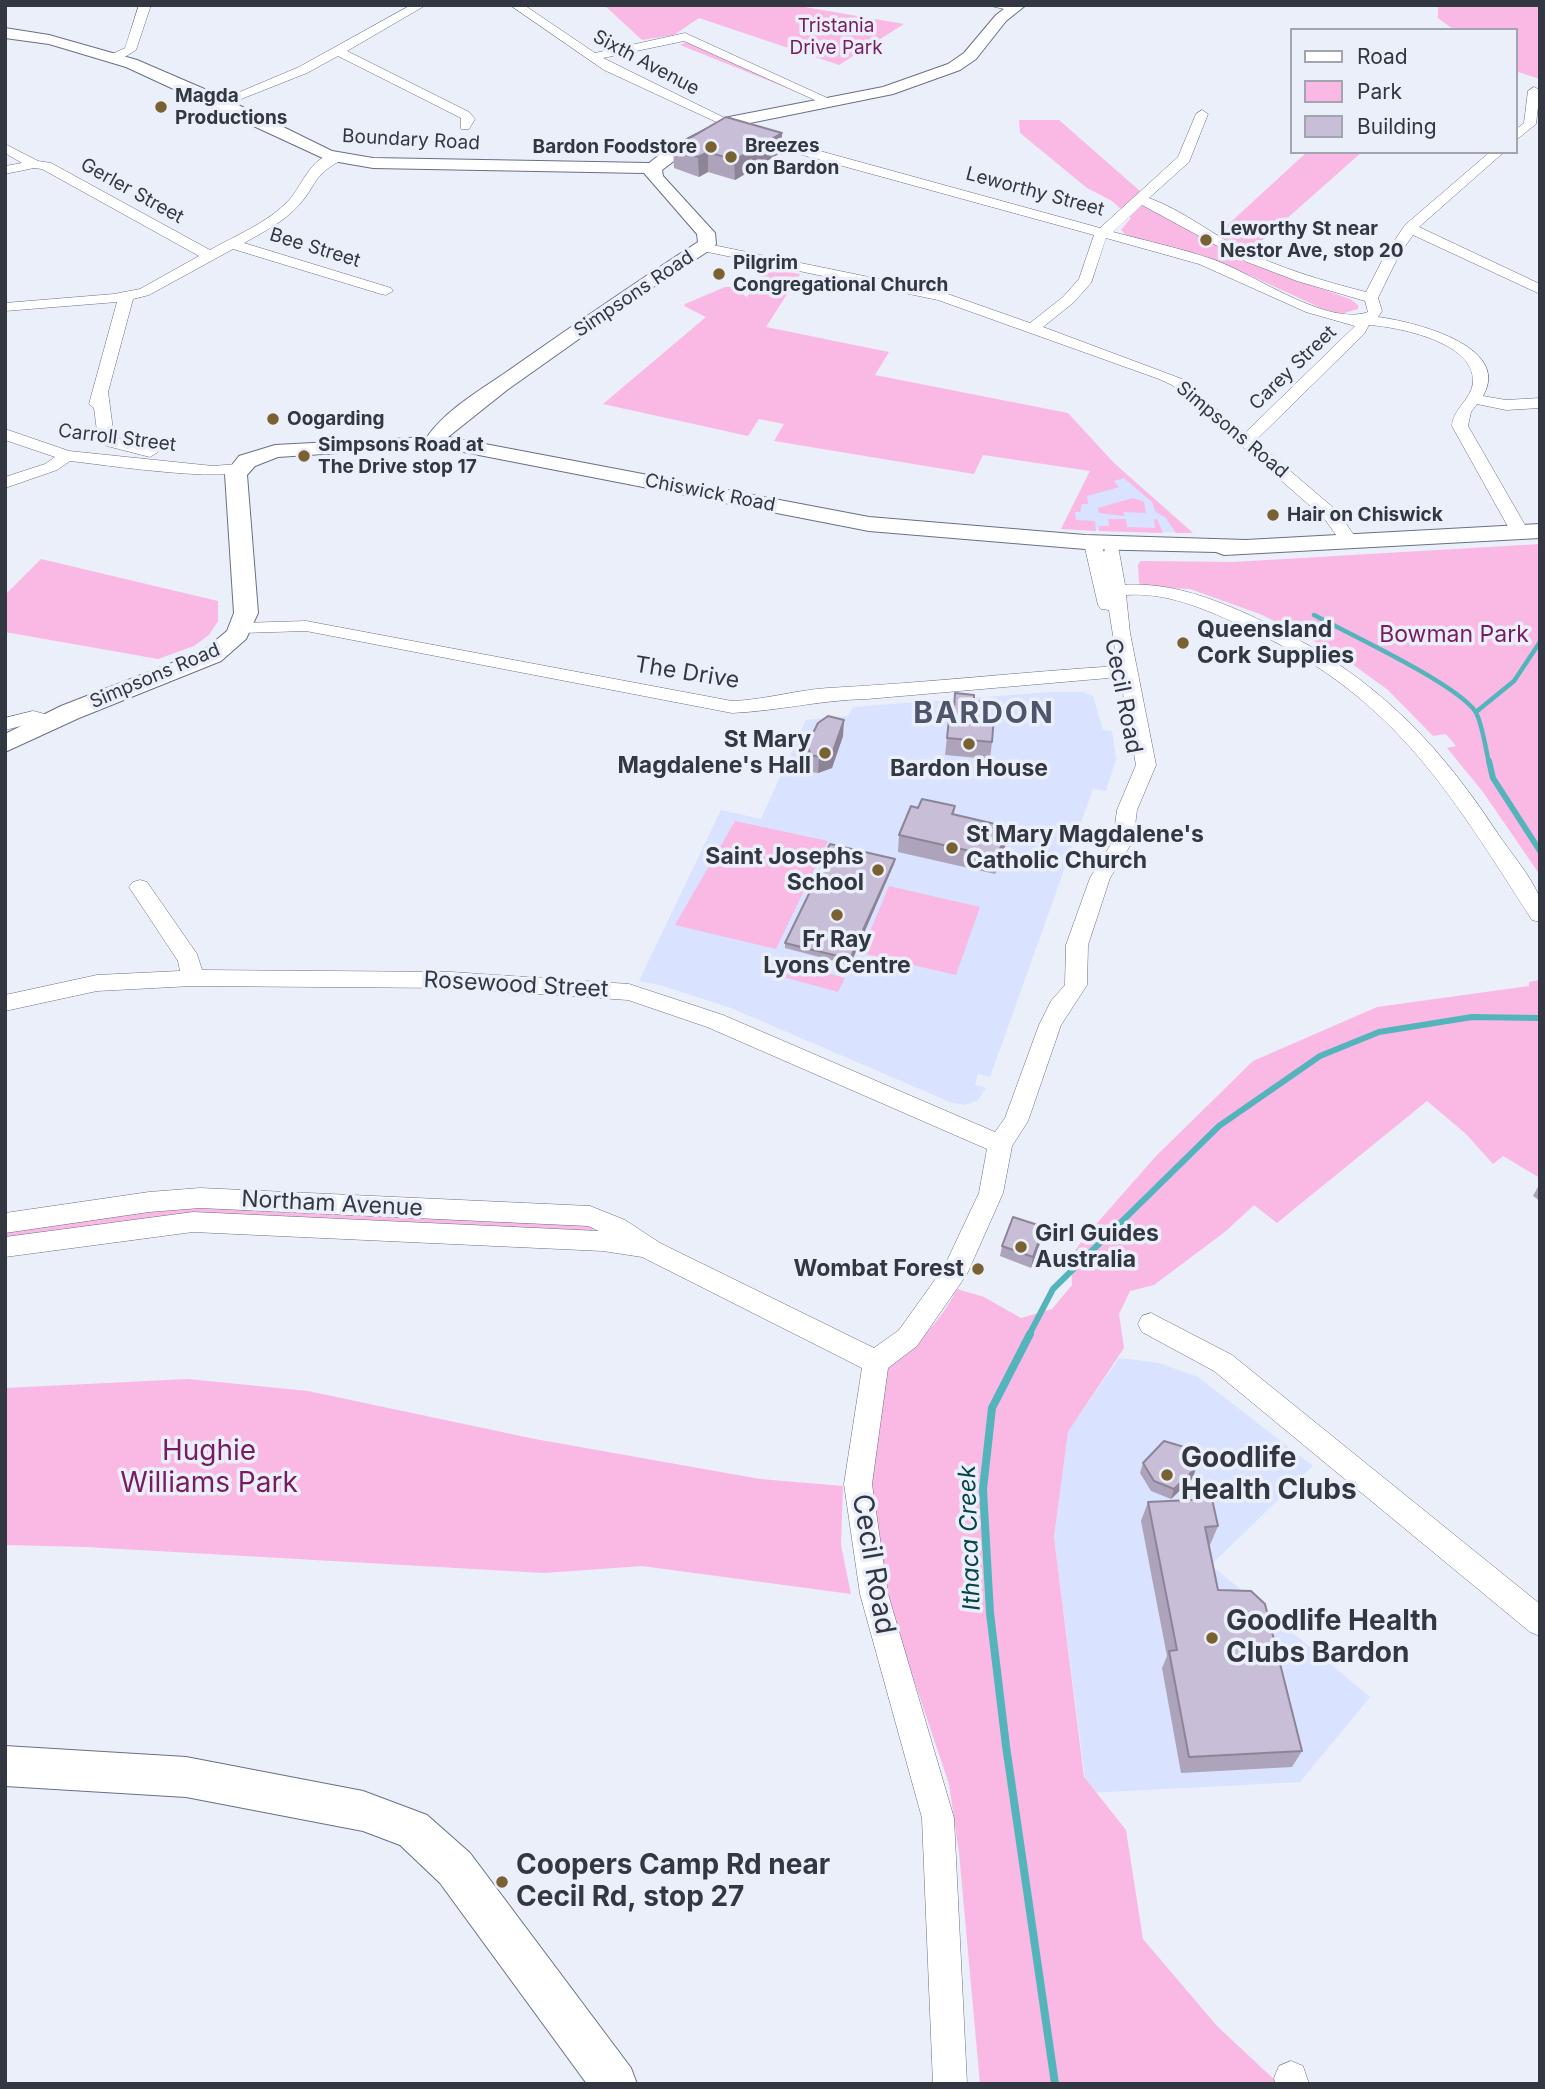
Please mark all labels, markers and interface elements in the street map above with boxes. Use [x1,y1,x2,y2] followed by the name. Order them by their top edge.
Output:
[789,15,883,59] park label: Tristania Drive Park
[589,25,703,101] street label: Sixth Avenue
[1290,28,1517,154] legend
[1357,44,1408,69] text: Road
[1357,79,1402,104] text: Park
[175,85,287,129] place label: Magda Productions
[153,99,169,115] marker: Magda Productions
[1357,114,1437,139] text: Building
[342,125,480,155] street label: Boundary Road
[745,135,839,179] place label: Breezes on Bardon
[533,136,697,158] place label: Bardon Foodstore
[703,139,719,155] marker: Bardon Foodstore
[723,149,739,165] marker: Breezes on Bardon
[76,153,188,229] street label: Gerler Street
[963,163,1107,221] street label: Leworthy Street
[1220,218,1404,262] place label: Leworthy St near Nestor Ave, stop 20
[267,223,363,273] street label: Bee Street
[1198,232,1214,248] marker: Leworthy St near Nestor Ave, stop 20
[570,246,698,342] street label: Simpsons Road
[733,252,948,296] place label: Pilgrim Congregational Church
[711,266,727,282] marker: Pilgrim Congregational Church
[1245,321,1341,415] street label: Carey Street
[1171,377,1293,483] street label: Simpsons Road
[287,408,385,430] place label: Oogarding
[265,411,281,427] marker: Oogarding
[57,419,177,457] street label: Carroll Street
[318,434,484,478] place label: Simpsons Road at The Drive stop 17
[296,448,312,464] marker: Simpsons Road at The Drive stop 17
[643,469,777,517] street label: Chiswick Road
[1287,504,1443,526] place label: Hair on Chiswick
[1265,507,1281,523] marker: Hair on Chiswick
[1197,616,1354,670] place label: Queensland Cork Supplies
[1379,621,1529,649] park label: Bowman Park
[1175,635,1191,651] marker: Queensland Cork Supplies
[1098,636,1148,756] street label: Cecil Road
[87,638,223,714] street label: Simpsons Road
[633,651,741,695] street label: The Drive
[914,696,1054,732] district label: BARDON
[617,726,811,780] place label: St Mary Magdalene's Hall
[961,736,977,752] marker: Bardon House
[817,745,833,761] marker: St Mary Magdalene's Hall
[890,755,1048,783] place label: Bardon House
[966,821,1204,875] place label: St Mary Magdalene's Catholic Church
[944,840,960,856] marker: St Mary Magdalene's Catholic Church
[705,843,864,897] place label: Saint Josephs School
[870,862,886,878] marker: Saint Josephs School
[829,907,845,923] marker: Fr Ray Lyons Centre
[763,926,911,980] place label: Fr Ray Lyons Centre
[423,966,609,1004] street label: Rosewood Street
[241,1185,423,1223] street label: Northam Avenue
[1035,1220,1159,1274] place label: Girl Guides Australia
[1013,1239,1029,1255] marker: Girl Guides Australia
[793,1255,964,1283] place label: Wombat Forest
[970,1261,986,1277] marker: Wombat Forest
[120,1435,298,1501] park label: Hughie Williams Park
[1181,1442,1357,1508] place label: Goodlife Health Clubs
[953,1465,987,1611] water label: Ithaca Creek
[1159,1467,1175,1483] marker: Goodlife Health Clubs
[844,1491,902,1637] street label: Cecil Road
[1226,1605,1438,1671] place label: Goodlife Health Clubs Bardon
[1204,1630,1220,1646] marker: Goodlife Health Clubs Bardon
[516,1849,830,1915] place label: Coopers Camp Rd near Cecil Rd, stop 27
[494,1874,510,1890] marker: Coopers Camp Rd near Cecil Rd, stop 27

